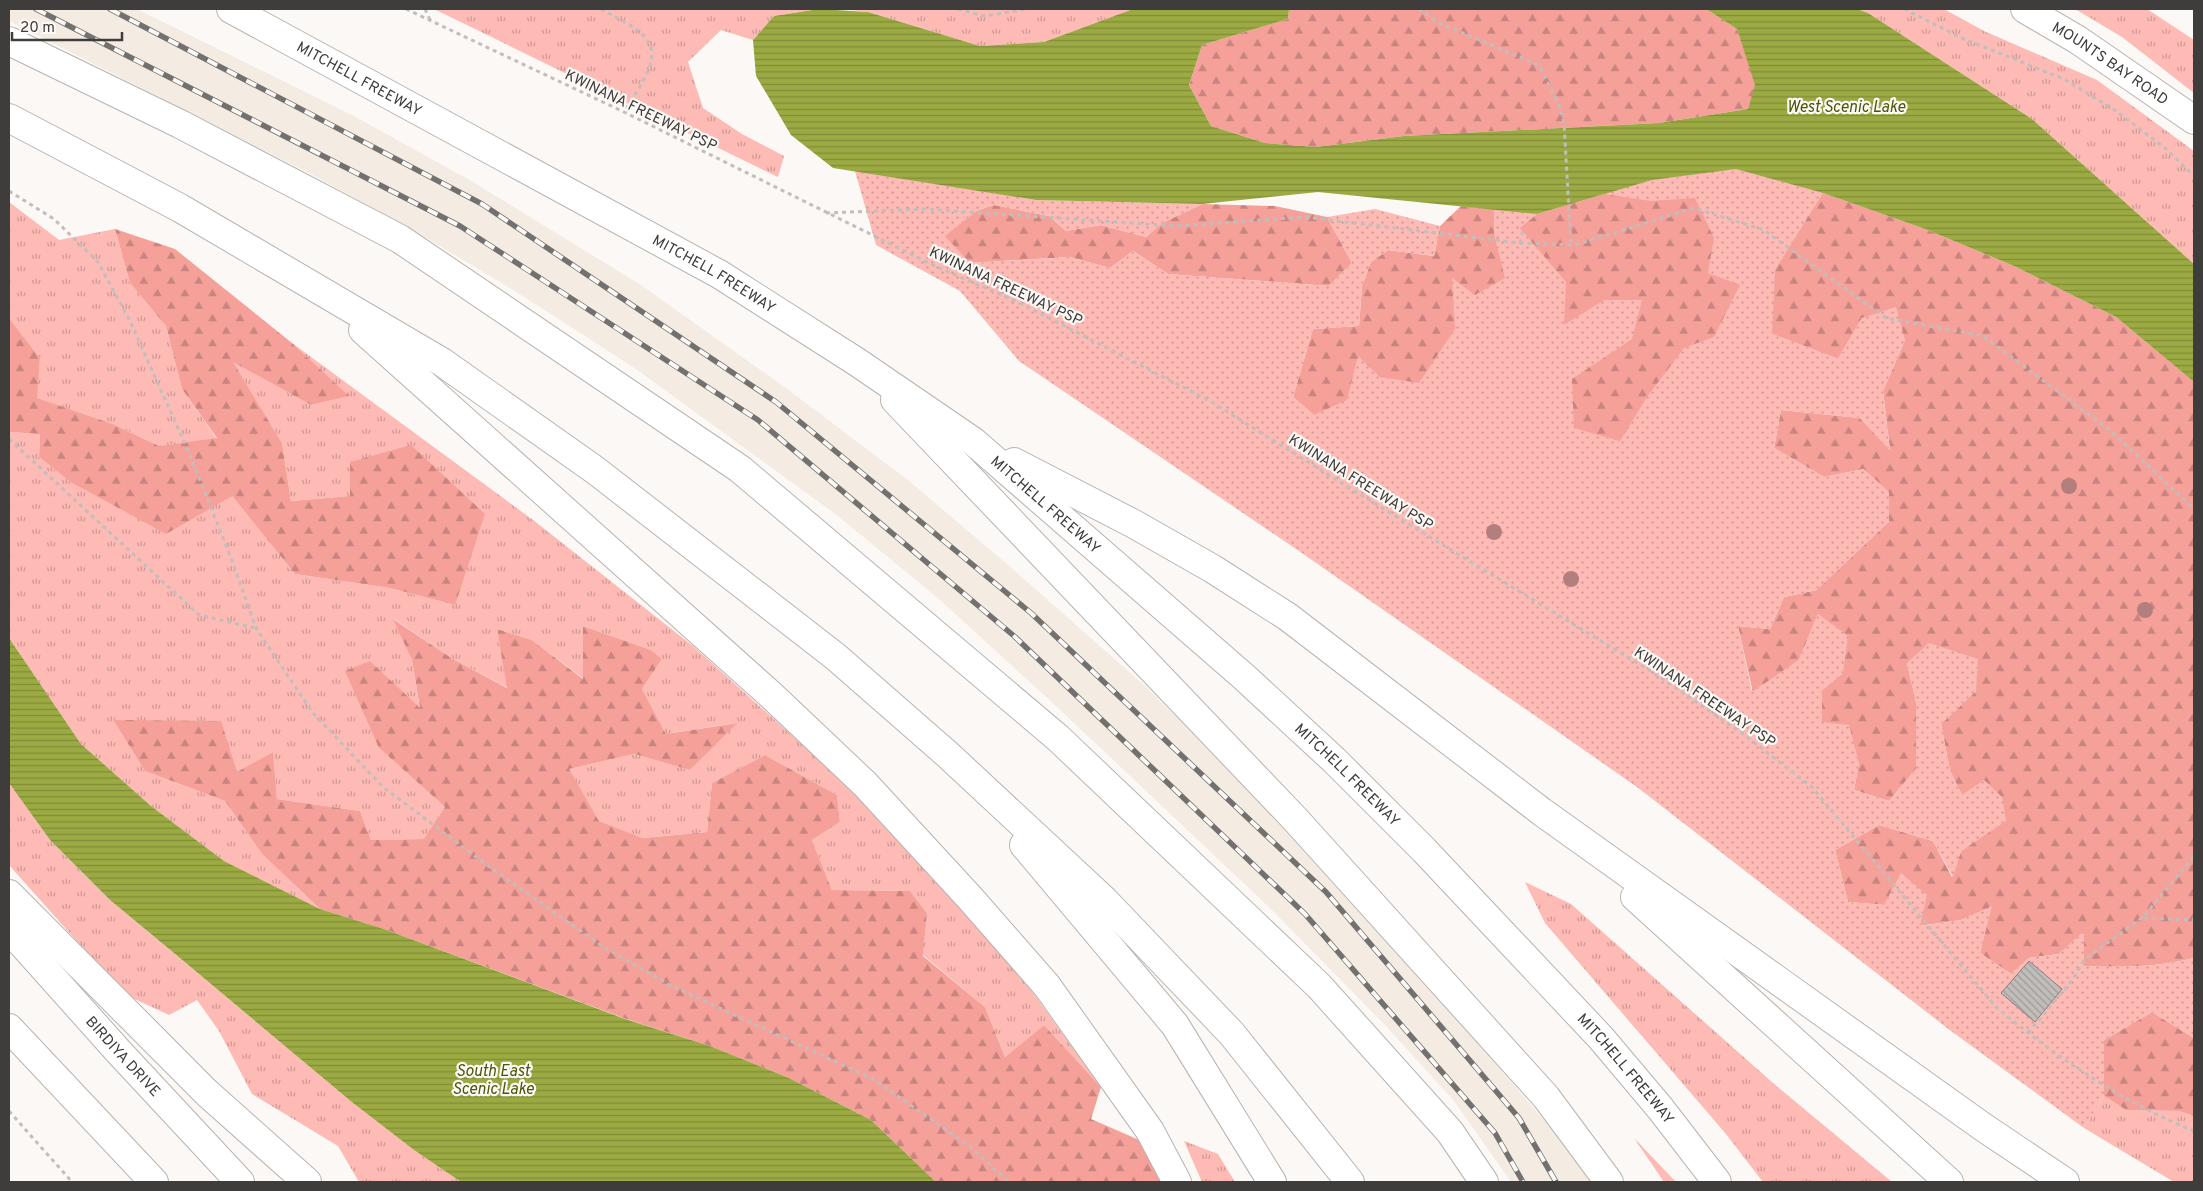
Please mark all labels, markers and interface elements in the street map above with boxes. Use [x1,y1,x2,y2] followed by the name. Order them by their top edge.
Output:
[12,10,122,42] scale bar
[20,19,55,38] text: 20 m
[2048,19,2171,110] street label: MOUNTS BAY ROAD
[293,38,425,122] street label: MITCHELL FREEWAY
[561,66,720,157] street label: KWINANA FREEWAY PSP
[1787,98,1906,118] water label: West Scenic Lake
[649,232,779,319] street label: MITCHELL FREEWAY
[926,243,1085,331] street label: KWINANA FREEWAY PSP
[1284,431,1436,536] street label: KWINANA FREEWAY PSP
[986,453,1104,559] street label: MITCHELL FREEWAY
[1630,644,1779,753] street label: KWINANA FREEWAY PSP
[1290,720,1403,832] street label: MITCHELL FREEWAY
[1572,1010,1677,1129] street label: MITCHELL FREEWAY
[81,1013,164,1101] street label: BIRDIYA DRIVE
[452,1062,534,1100] water label: South East Scenic Lake

